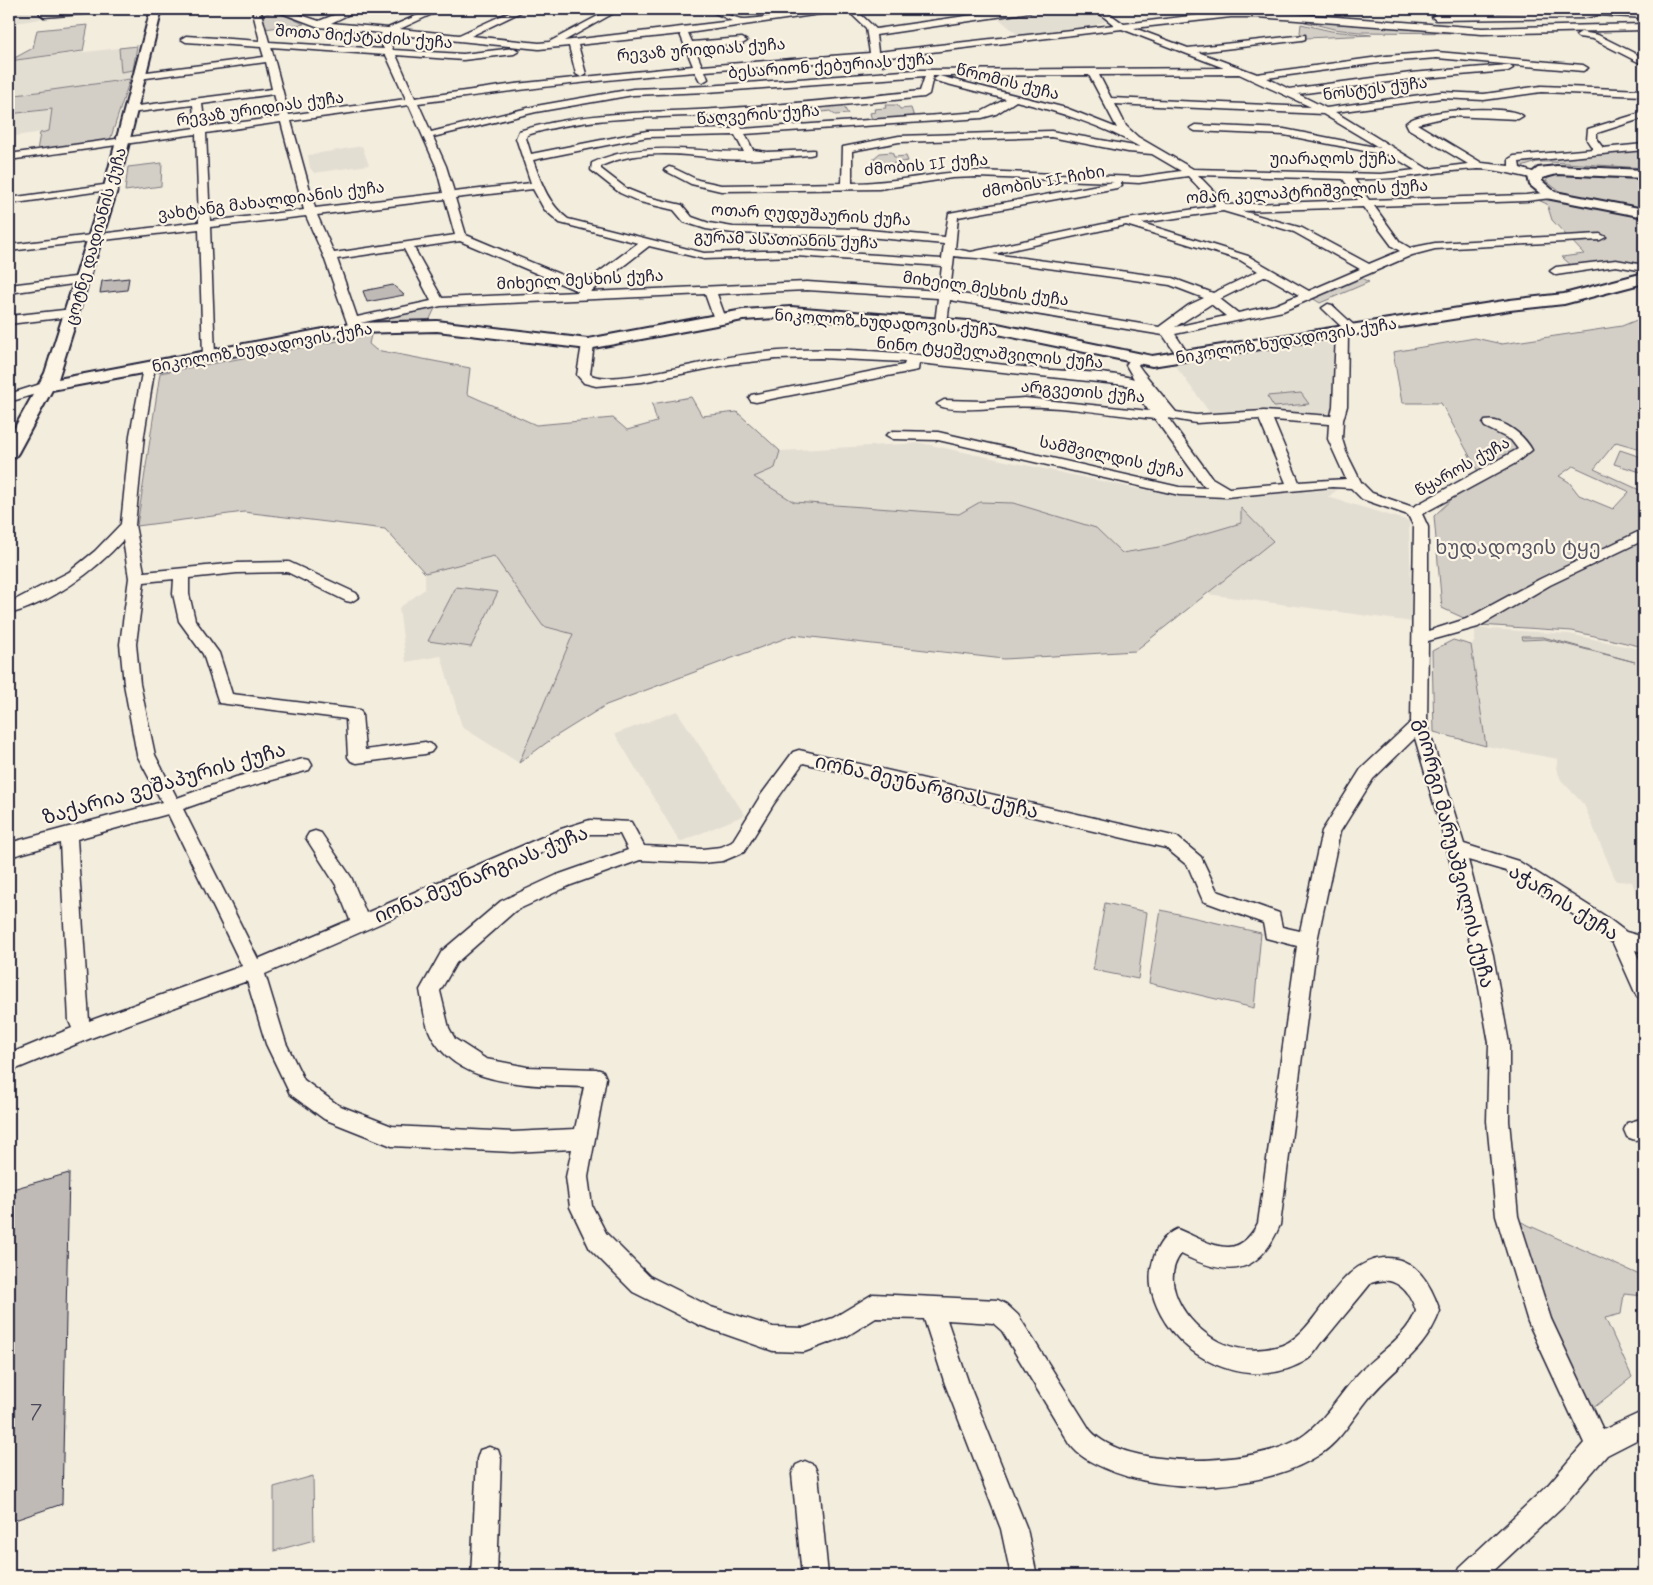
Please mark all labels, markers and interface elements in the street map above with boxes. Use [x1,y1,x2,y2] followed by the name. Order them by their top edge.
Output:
[274,21,453,54] street label: შოთა მიქატაძის ქუჩა
[616,34,786,67] street label: რევაზ ურიდიას ქუჩა
[727,49,935,84] street label: ბესარიონ ქებურიას ქუჩა
[954,59,1061,105] street label: წრომის ქუჩა
[1322,73,1429,106] street label: ნოსტეს ქუჩა
[175,87,345,132] street label: რევაზ ურიდიას ქუჩა
[696,101,820,130] street label: წაღვერის ქუჩა
[61,145,132,328] street label: ცოტნე დადიანის ქუჩა
[1270,149,1396,170] street label: უიარაღოს ქუჩა
[863,150,989,181] street label: ძმობის II ქუჩა
[980,161,1106,204] street label: ძმობის II ჩიხი
[1186,176,1429,209] street label: ომარ კელაპტრიშვილის ქუჩა
[157,177,386,226] street label: ვახტანგ მახალდიანის ქუჩა
[710,200,911,231] street label: ოთარ ღუდუშაურის ქუჩა
[693,227,878,254] street label: გურამ ასათიანის ქუჩა
[496,266,664,295] street label: მიხეილ მესხის ქუჩა
[902,267,1070,312] street label: მიხეილ მესხის ქუჩა
[774,305,998,342] street label: ნიკოლოზ ხუდადოვის ქუჩა
[1174,314,1398,369] street label: ნიკოლოზ ხუდადოვის ქუჩა
[150,319,374,378] street label: ნიკოლოზ ხუდადოვის ქუჩა
[876,333,1104,374] street label: ნინო ტყეშელაშვილის ქუჩა
[1020,377,1146,408] street label: არგვეთის ქუჩა
[1037,432,1186,483] street label: სამშვილდის ქუჩა
[1412,433,1514,502] street label: წყაროს ქუჩა
[1435,535,1601,562] park label: ხუდადოვის ტყე
[1407,716,1500,991] street label: გიორგი მარუაშვილის ქუჩა
[40,737,289,832] street label: ზაქარია ვეშაპურის ქუჩა
[812,749,1041,826] street label: იონა მეუნარგიას ქუჩა
[371,820,593,931] street label: იონა მეუნარგიას ქუჩა
[1503,859,1623,948] street label: აჭარის ქუჩა
[30,1398,43,1426] house number: 7

